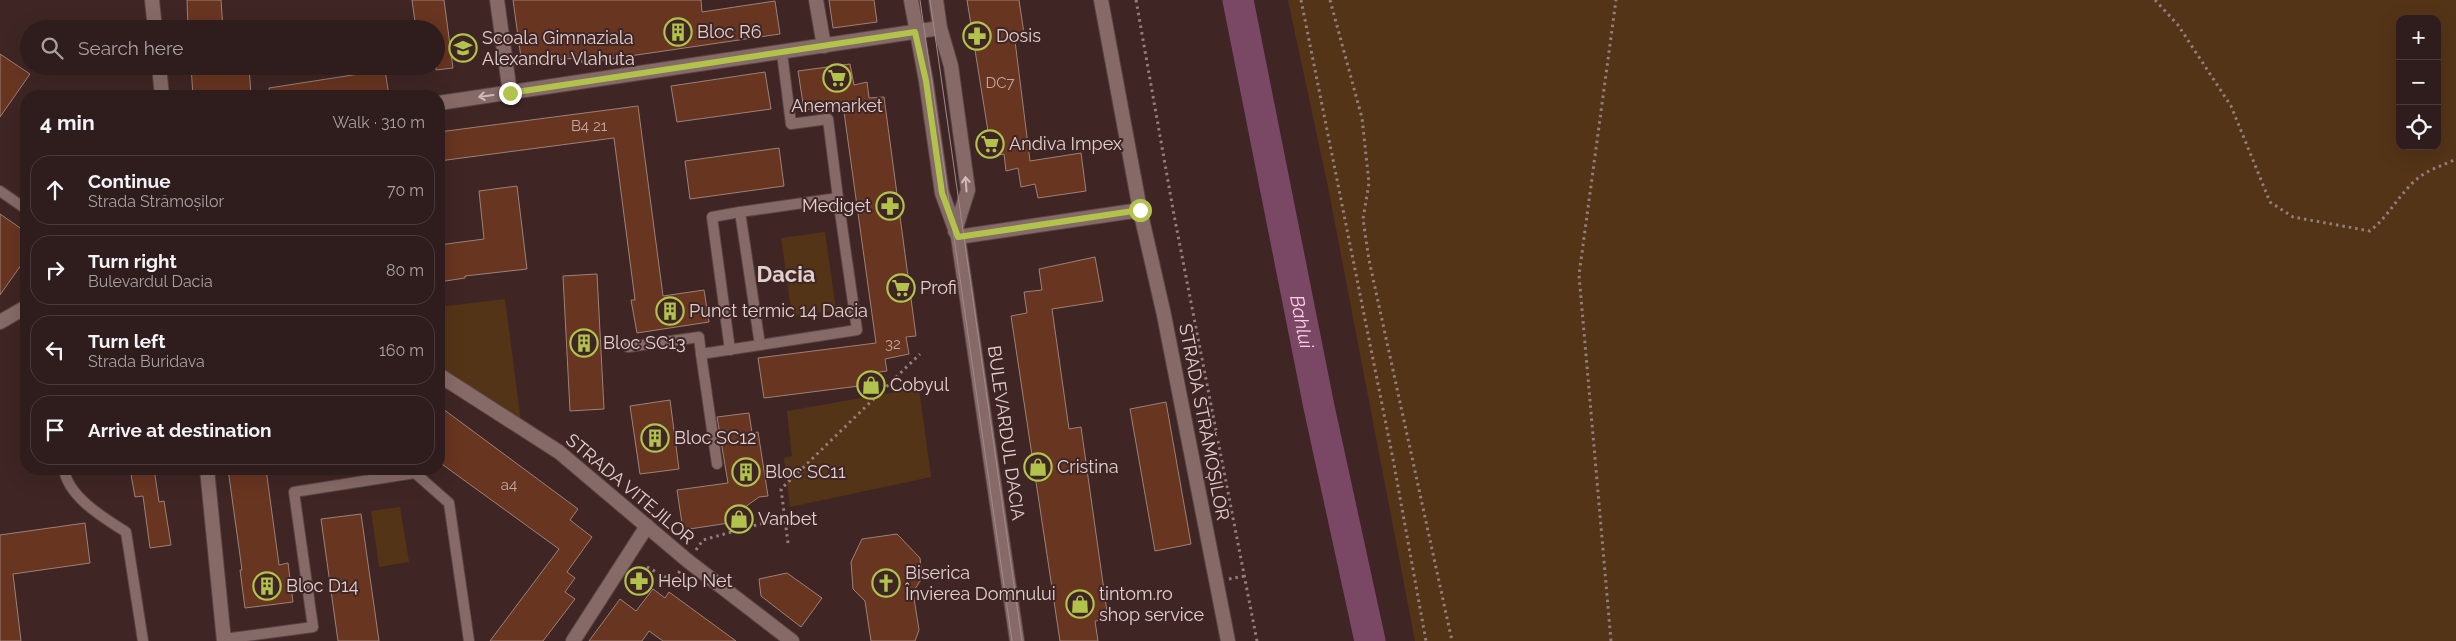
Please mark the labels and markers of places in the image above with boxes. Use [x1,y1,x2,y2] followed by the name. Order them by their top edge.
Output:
[663,17,693,47] building icon: Bloc R6
[697,21,762,42] place label: Bloc R6
[962,21,992,51] pharmacy icon: Dosis
[996,25,1041,46] place label: Dosis
[482,27,635,69] place label: Scoala Gimnaziala Alexandru Vlahuta
[448,33,478,63] school or university icon: Scoala Gimnaziala Alexandru Vlahuta
[822,63,852,93] supermarket icon: Anemarket
[791,95,883,116] place label: Anemarket
[975,129,1005,159] supermarket icon: Andiva Impex
[1009,133,1122,154] place label: Andiva Impex
[875,191,905,221] pharmacy icon: Mediget
[802,195,871,216] place label: Mediget
[886,273,916,303] supermarket icon: Profi
[920,277,957,298] place label: Profi
[655,296,685,326] building icon: Punct termic 14 Dacia
[689,300,868,321] place label: Punct termic 14 Dacia
[569,328,599,358] building icon: Bloc SC13
[603,332,686,353] place label: Bloc SC13
[856,370,886,400] shop icon: Cobyul
[890,374,949,395] place label: Cobyul
[640,423,670,453] building icon: Bloc SC12
[674,427,756,448] place label: Bloc SC12
[1023,452,1053,482] shop icon: Cristina
[1057,456,1119,477] place label: Cristina
[731,457,761,487] building icon: Bloc SC11
[765,461,846,482] place label: Bloc SC11
[724,504,754,534] shop icon: Vanbet
[758,508,817,529] place label: Vanbet
[905,562,1056,604] place label: Biserica Învierea Domnului
[624,566,654,596] pharmacy icon: Help Net
[871,568,901,598] church icon: Biserica Învierea Domnului
[658,570,733,591] place label: Help Net
[252,571,282,601] building icon: Bloc D14
[286,575,359,596] place label: Bloc D14
[1099,583,1204,625] place label: tintom.ro shop service
[1065,589,1095,619] shop icon: tintom.ro shop service

